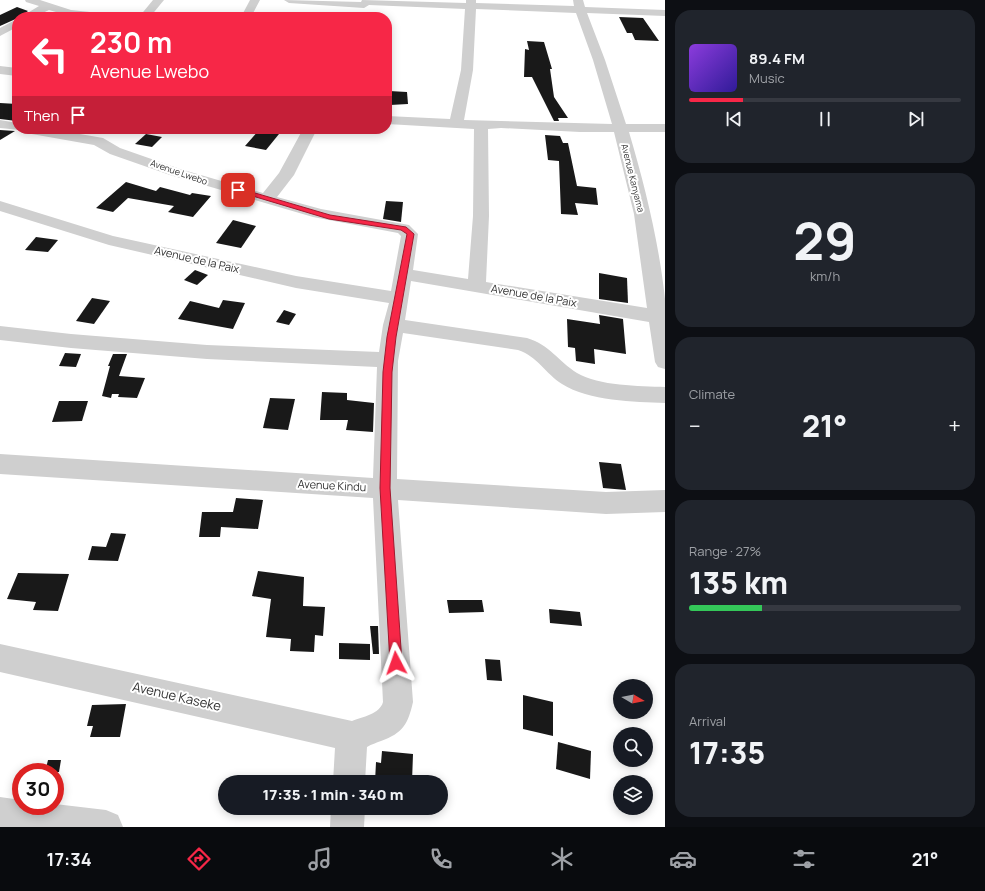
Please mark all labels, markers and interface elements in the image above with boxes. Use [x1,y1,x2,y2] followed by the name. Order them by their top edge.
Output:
[90,23,172,61] text: 230 m
[24,28,76,80] icon: left
[749,48,805,69] text: 89.4 FM
[90,59,209,83] text: Avenue Lwebo
[749,69,785,87] text: Music
[67,104,89,126] icon: arrive
[24,105,59,126] text: Then
[723,108,745,130] icon: previous
[814,108,836,130] icon: pause
[905,108,927,130] icon: next
[618,142,648,214] street label: Avenue Kanyama
[149,156,209,188] street label: Avenue Lwebo
[221,173,255,207] pin
[227,179,249,201] icon: arrive
[793,205,857,276] text: 29
[153,242,241,276] street label: Avenue de la Paix
[810,267,840,285] text: km/h
[490,280,578,310] street label: Avenue de la Paix
[689,385,735,403] text: Climate
[802,405,847,446] text: 21°
[689,411,701,441] text: −
[948,411,961,441] text: +
[297,476,367,494] street label: Avenue Kindu
[689,542,761,560] text: Range · 27%
[689,562,788,603] text: 135 km
[375,642,417,684] position arrow
[131,677,223,715] street label: Avenue Kaseke
[613,679,653,719] north arrow
[613,679,653,815] map controls
[689,712,726,730] text: Arrival
[613,727,653,767] button: search
[689,732,765,773] text: 17:35
[12,763,64,815] speed limit sign: 30
[613,775,653,815] button: layers
[263,784,403,805] text: 17:35 · 1 min · 340 m
[185,845,213,873] icon: directions
[306,845,334,873] icon: music
[427,845,455,873] icon: phone
[548,845,576,873] icon: climate
[669,845,697,873] icon: car
[790,845,818,873] icon: filters
[47,847,92,871] text: 17:34
[912,847,938,871] text: 21°

